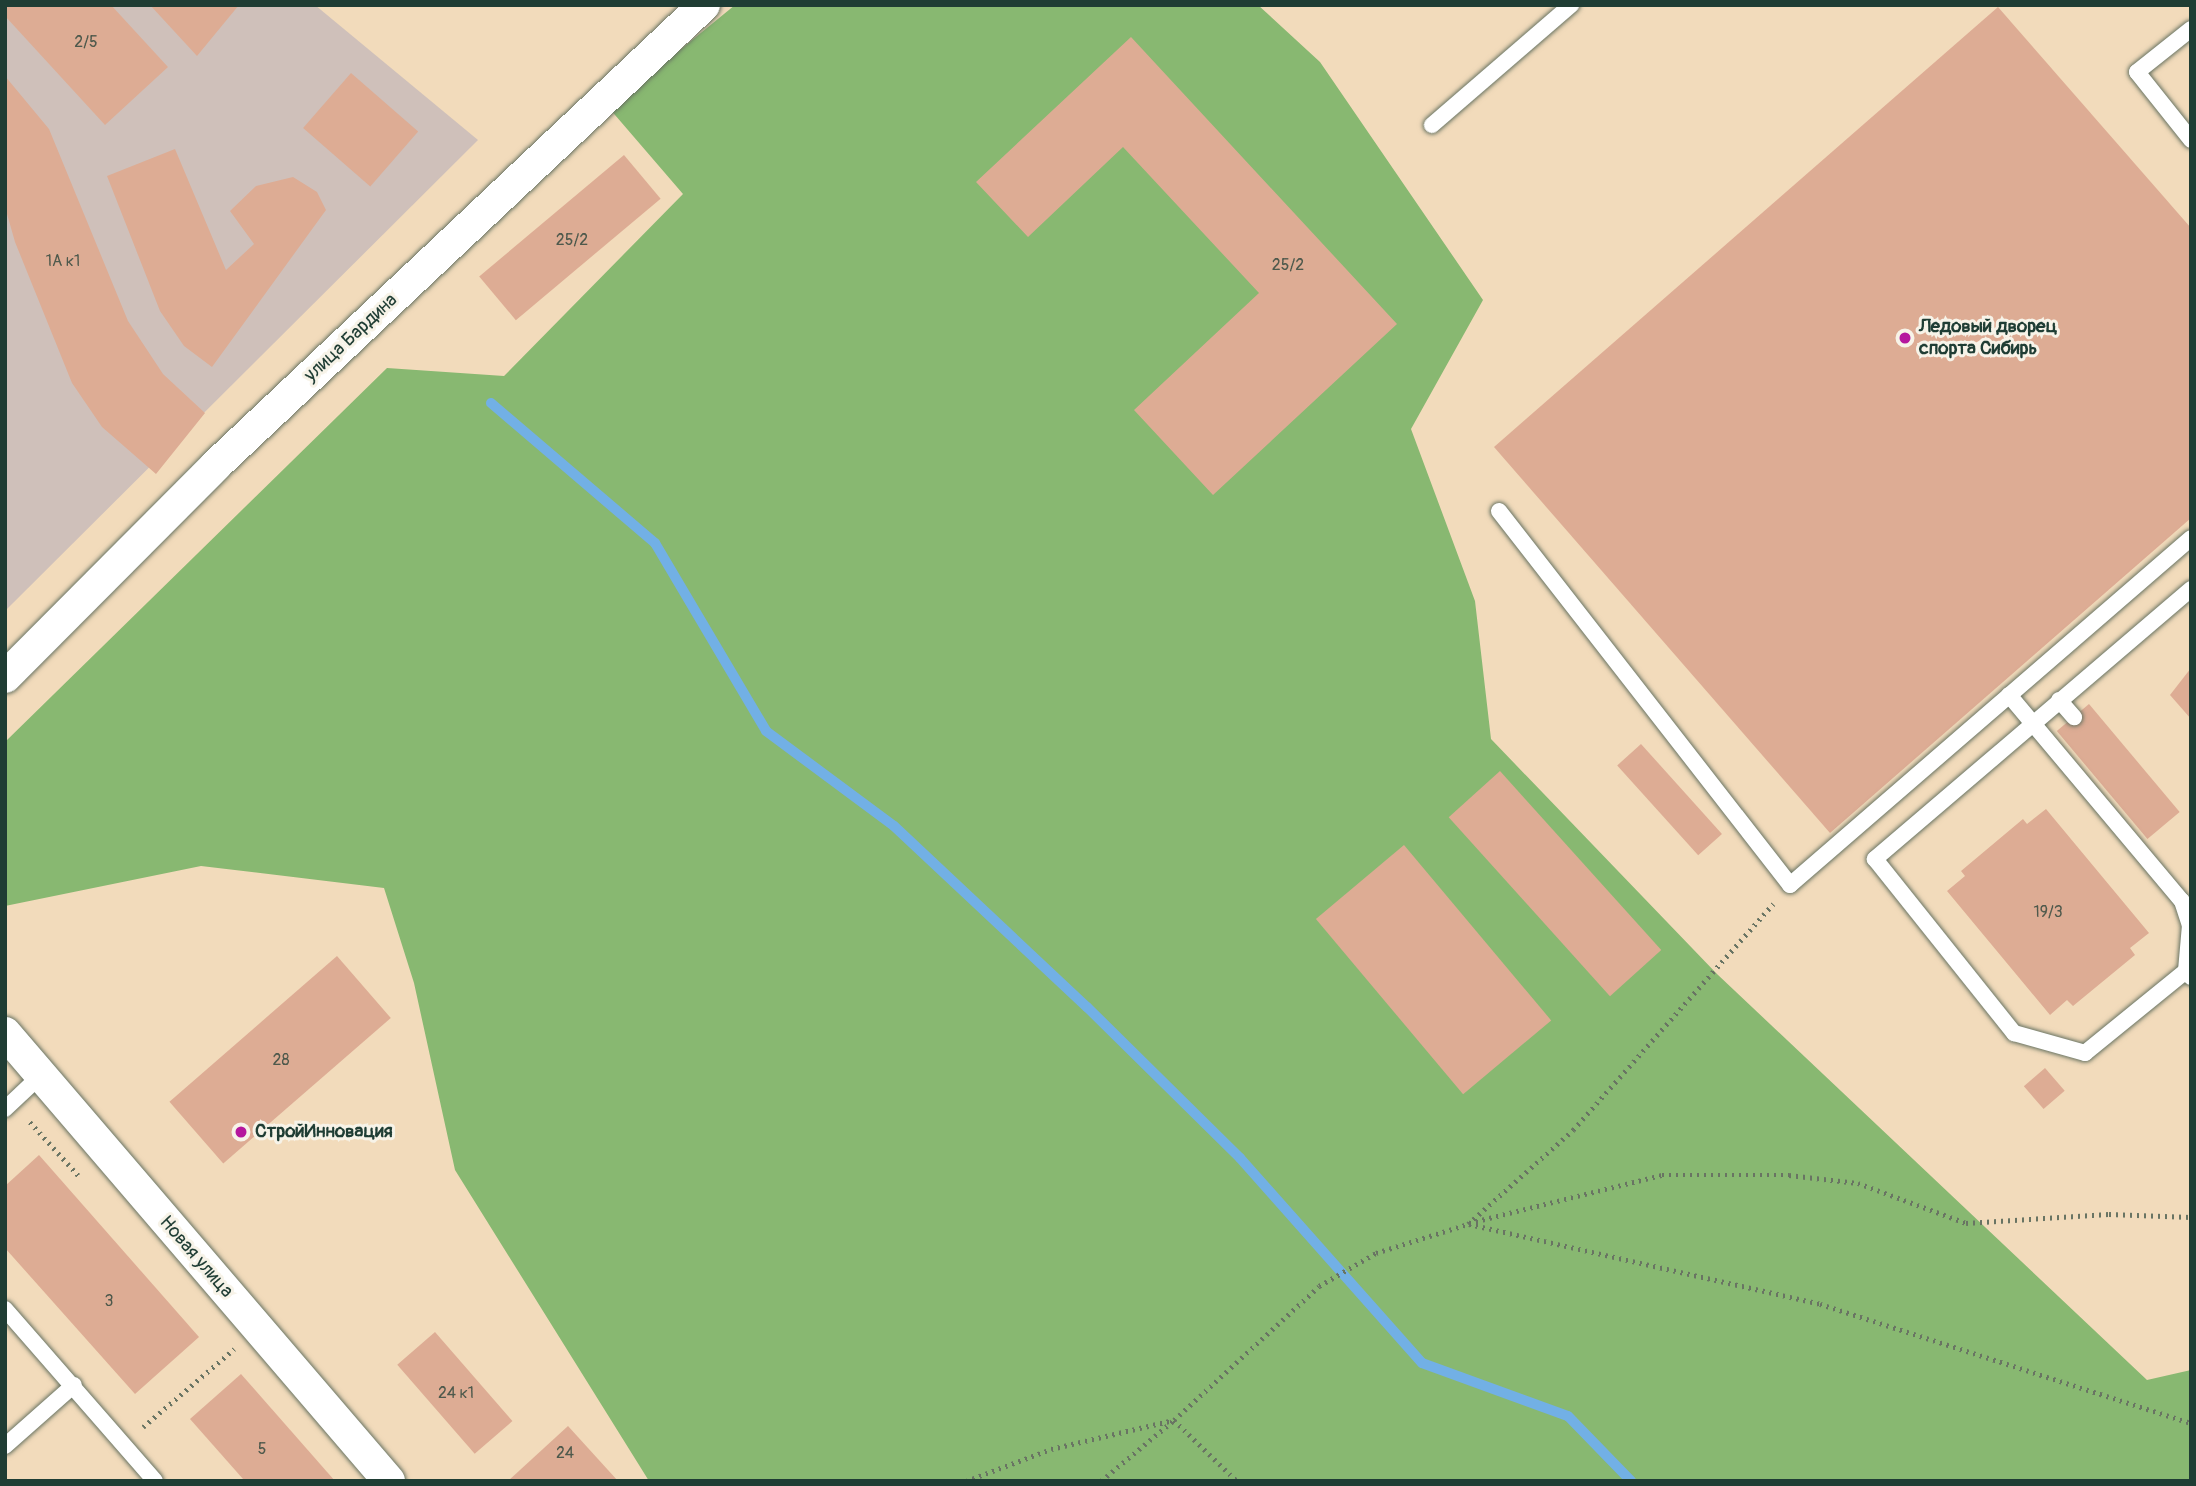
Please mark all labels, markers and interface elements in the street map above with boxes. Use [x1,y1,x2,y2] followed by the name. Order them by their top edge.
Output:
[74,32,98,52] house number: 2/5
[556,230,588,250] house number: 25/2
[46,251,80,271] house number: 1А к1
[1272,255,1304,275] house number: 25/2
[300,289,402,387] street label: улица Бардина
[1919,316,2057,360] place label: Ледовый дворец спорта Сибирь
[1897,330,1913,346] marker: Ледовый дворец спорта Сибирь
[2033,902,2063,922] house number: 19/3
[272,1050,290,1070] house number: 28
[255,1121,393,1143] place label: СтройИнновация
[233,1124,249,1140] marker: СтройИнновация
[154,1211,238,1303] street label: Новая улица
[105,1291,113,1311] house number: 3
[438,1383,474,1403] house number: 24 к1
[258,1439,266,1459] house number: 5
[556,1443,574,1463] house number: 24

